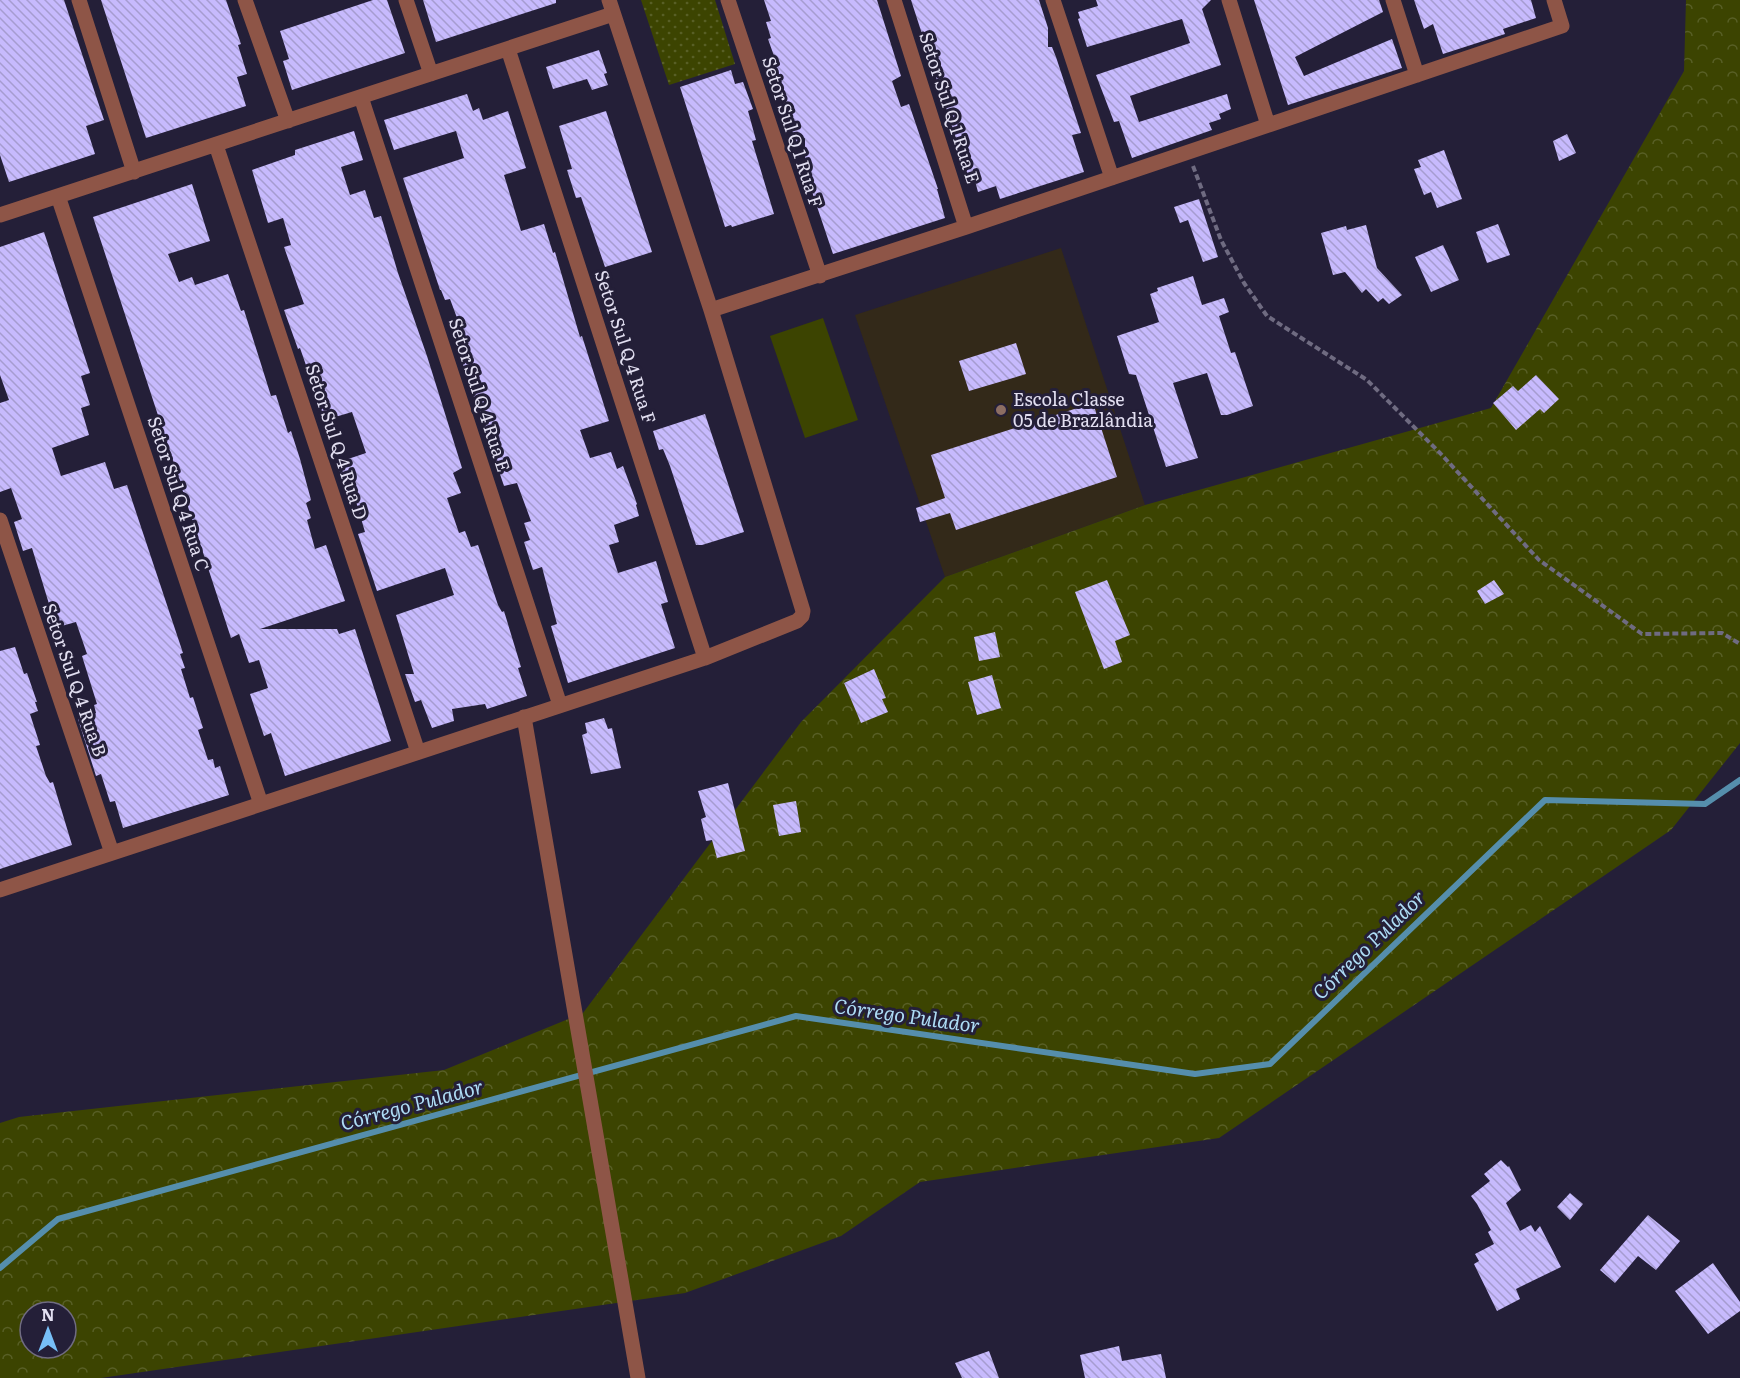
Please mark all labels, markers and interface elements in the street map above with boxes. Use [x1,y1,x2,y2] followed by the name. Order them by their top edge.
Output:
[913,28,988,187] street label: Setor Sul Q 1 Rua E
[756,53,831,211] street label: Setor Sul Q 1 Rua F
[589,266,664,427] street label: Setor Sul Q 4 Rua F
[443,314,518,475] street label: Setor Sul Q 4 Rua E
[299,360,375,523] street label: Setor Sul Q 4 Rua D
[1013,385,1153,433] place label: Escola Classe 05 de Brazlândia
[994,403,1008,417] marker: Escola Classe 05 de Brazlândia
[142,413,217,574] street label: Setor Sul Q 4 Rua C
[36,599,114,760] street label: Setor Sul Q 4 Rua B
[1304,882,1431,1005] water label: Córrego Pulador
[832,989,982,1039] water label: Córrego Pulador
[337,1070,486,1137] water label: Córrego Pulador
[18,1300,78,1360] north arrow
[41,1302,55,1326] text: N

